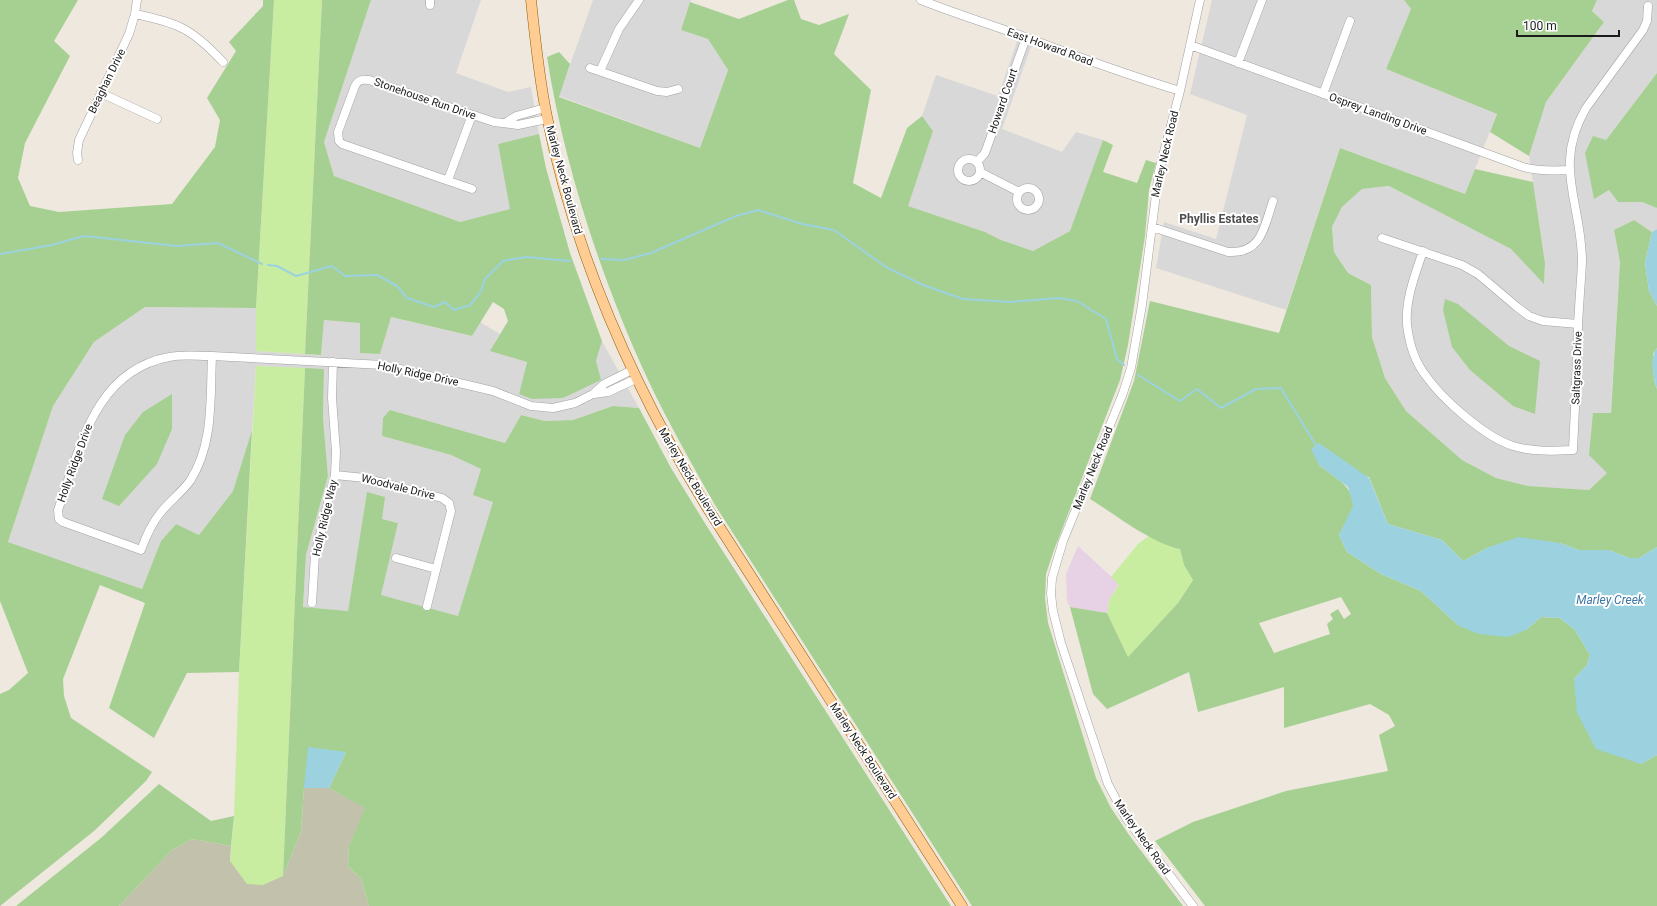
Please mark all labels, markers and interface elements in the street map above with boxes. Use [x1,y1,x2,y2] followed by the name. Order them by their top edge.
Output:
[1517,12,1619,38] scale bar
[1523,19,1557,33] text: 100 m
[1005,25,1095,69] street label: East Howard Road
[86,46,128,115] street label: Beaghan Drive
[986,66,1020,135] street label: Howard Court
[372,75,478,123] street label: Stonehouse Run Drive
[1327,90,1429,138] street label: Osprey Landing Drive
[1149,109,1181,199] street label: Marley Neck Road
[543,124,585,236] street label: Marley Neck Boulevard
[1179,212,1259,226] district label: Phyllis Estates
[1569,331,1585,405] street label: Saltgrass Drive
[376,359,460,389] street label: Holly Ridge Drive
[55,422,95,504] street label: Holly Ridge Drive
[1070,424,1116,512] street label: Marley Neck Road
[656,426,724,528] street label: Marley Neck Boulevard
[360,472,436,502] street label: Woodvale Drive
[310,478,340,558] street label: Holly Ridge Way
[1576,593,1645,607] water label: Marley Creek
[827,700,899,802] street label: Marley Neck Boulevard
[1111,797,1173,877] street label: Marley Neck Road

